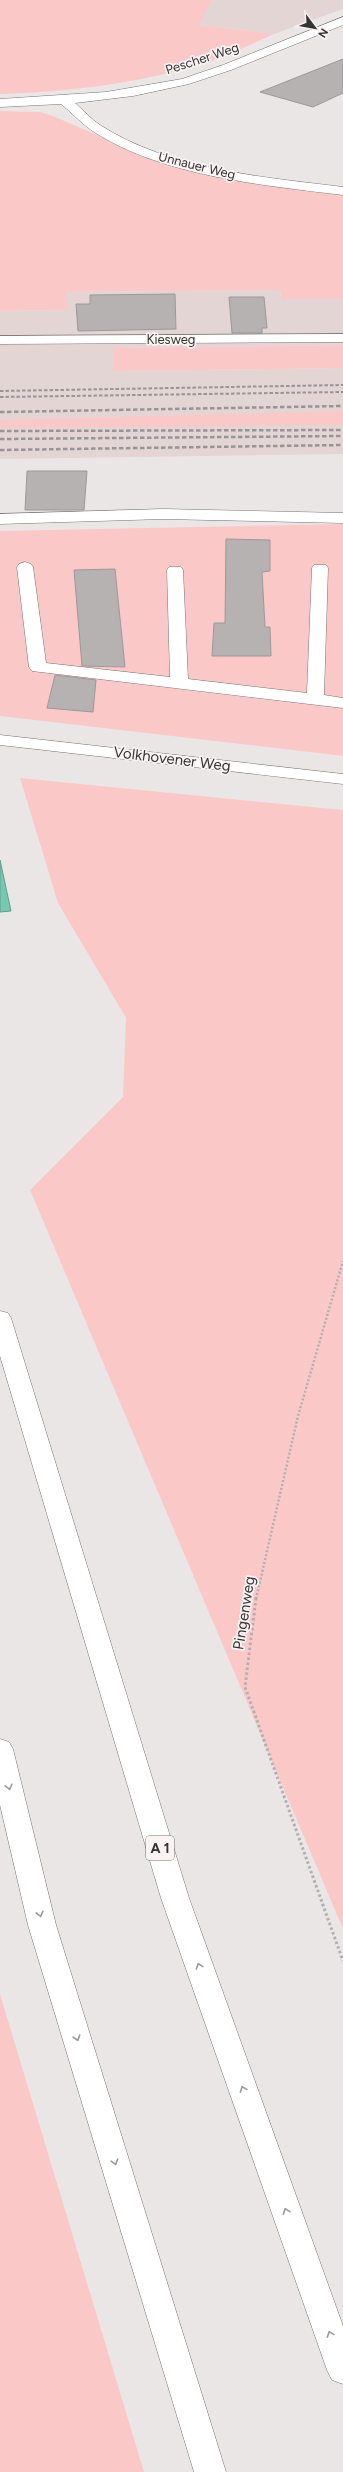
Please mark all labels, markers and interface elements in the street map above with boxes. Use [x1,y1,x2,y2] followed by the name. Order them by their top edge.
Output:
[295,8,335,48] north arrow
[315,26,331,40] text: N
[164,40,241,77] street label: Pescher Weg
[157,149,237,182] street label: Unnauer Weg
[147,332,195,347] street label: Kiesweg
[112,743,232,775] street label: Volkhovener Weg
[229,1575,259,1651] street label: Pingenweg
[5,1784,13,1791] one-way arrow
[146,1836,174,1860] road number: A 1
[35,1910,43,1917] one-way arrow
[196,1963,204,1970] one-way arrow
[72,2034,81,2041] one-way arrow
[239,2085,247,2092] one-way arrow
[110,2159,119,2166] one-way arrow
[283,2208,291,2215] one-way arrow
[326,2330,335,2337] one-way arrow

